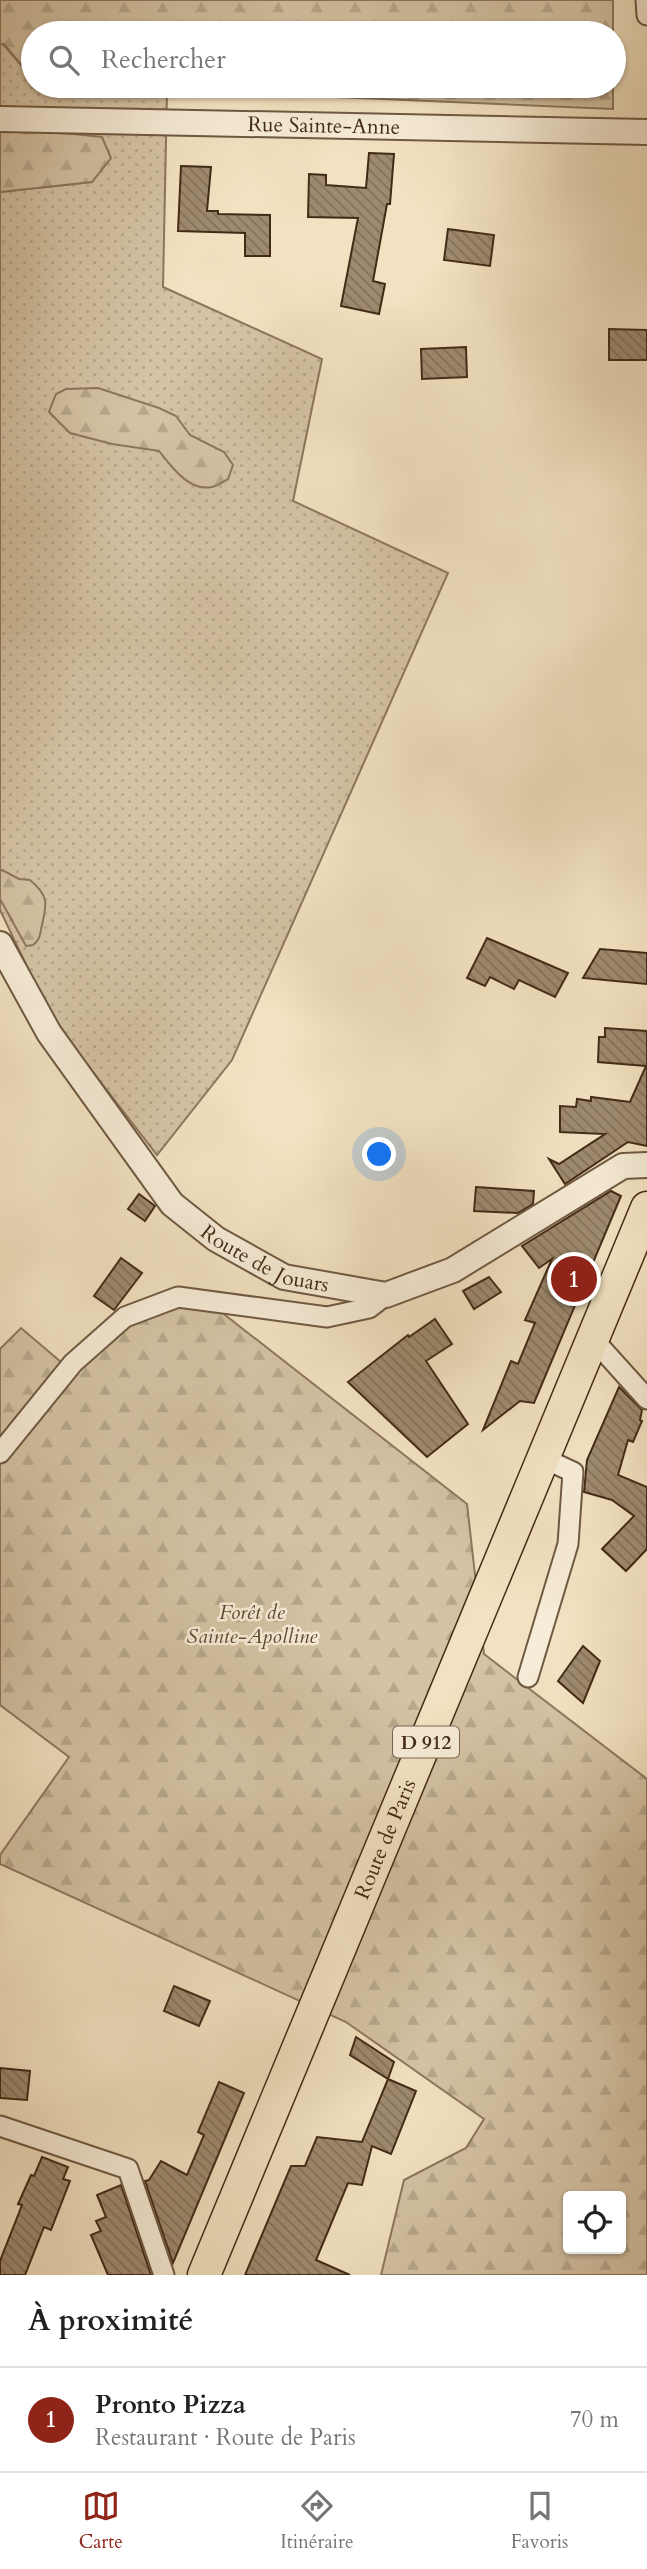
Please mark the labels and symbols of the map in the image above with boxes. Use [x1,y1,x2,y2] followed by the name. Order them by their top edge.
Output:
[247,110,401,142] street label: Rue Sainte-Anne
[362,1137,396,1171] your location
[194,1218,331,1300] street label: Route de Jouars
[551,1253,597,1305] pin: 1
[187,1598,318,1651] park label: Forêt de Sainte-Apolline
[393,1726,459,1758] road number: D 912
[348,1775,423,1904] street label: Route de Paris

